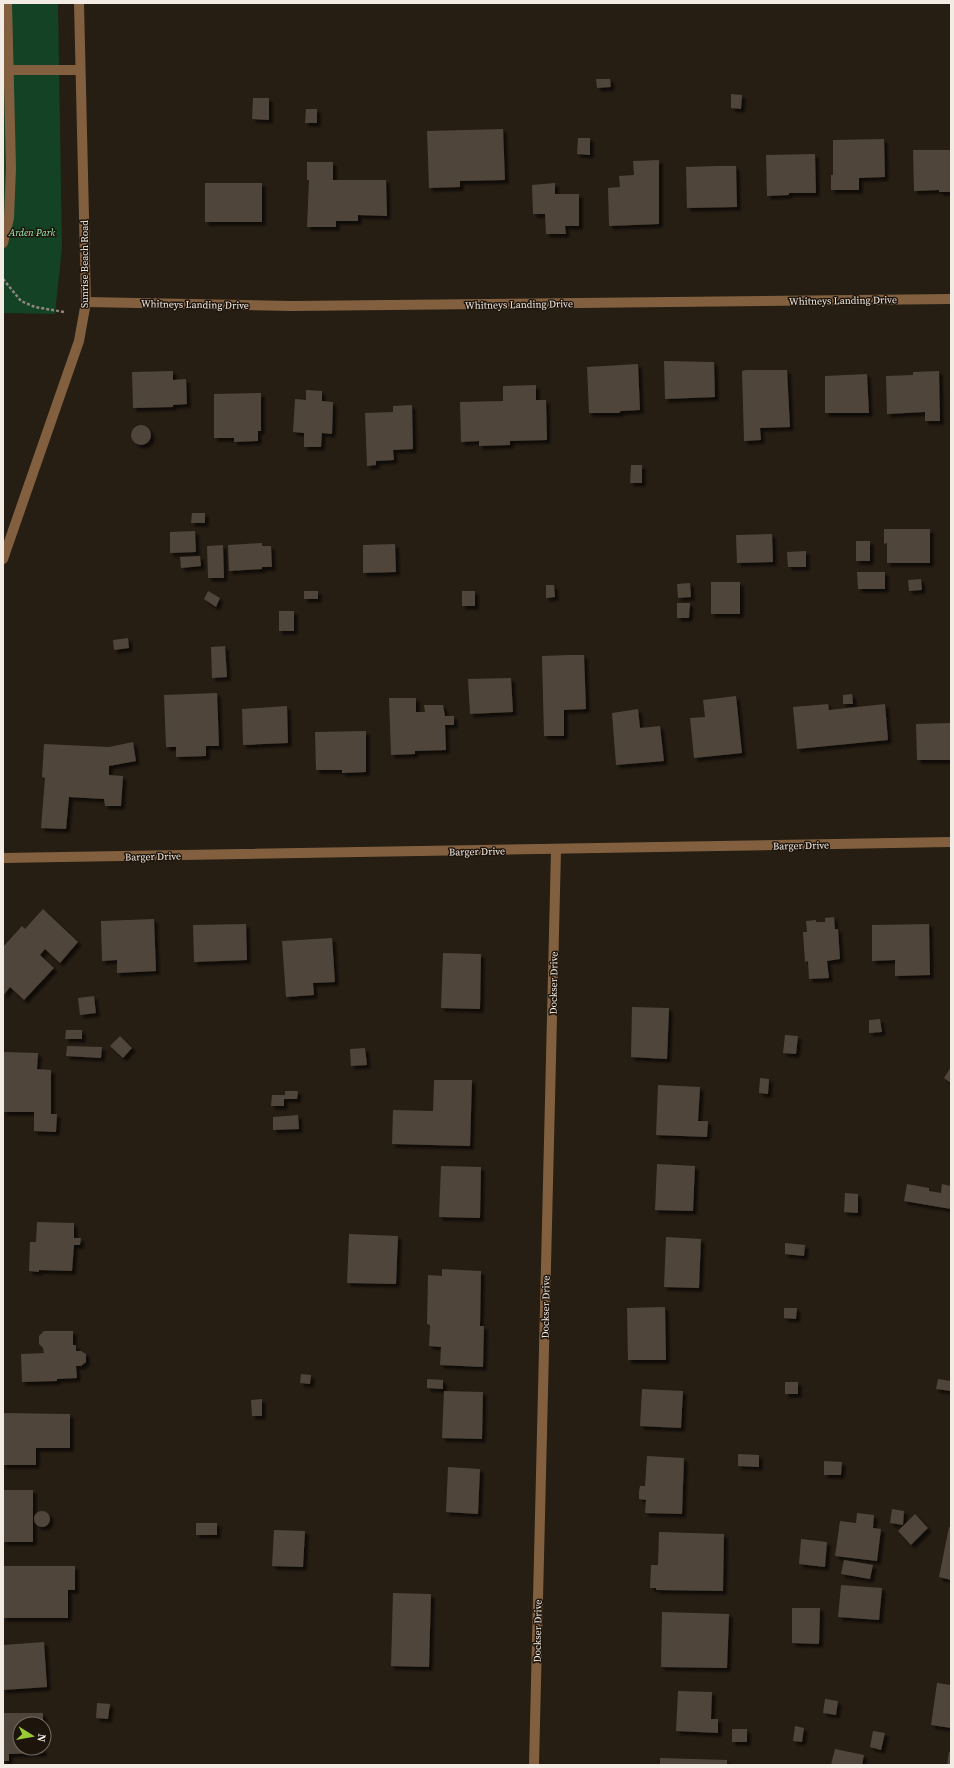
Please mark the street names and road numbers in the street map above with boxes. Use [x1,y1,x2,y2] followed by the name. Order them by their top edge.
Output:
[78,220,91,308] street label: Sunrise Beach Road
[789,293,897,308] street label: Whitneys Landing Drive
[141,297,249,312] street label: Whitneys Landing Drive
[465,297,573,312] street label: Whitneys Landing Drive
[773,839,829,852] street label: Barger Drive
[449,845,505,858] street label: Barger Drive
[125,850,181,863] street label: Barger Drive
[546,951,561,1015] street label: Dockser Drive
[538,1275,553,1339] street label: Dockser Drive
[530,1599,545,1663] street label: Dockser Drive

